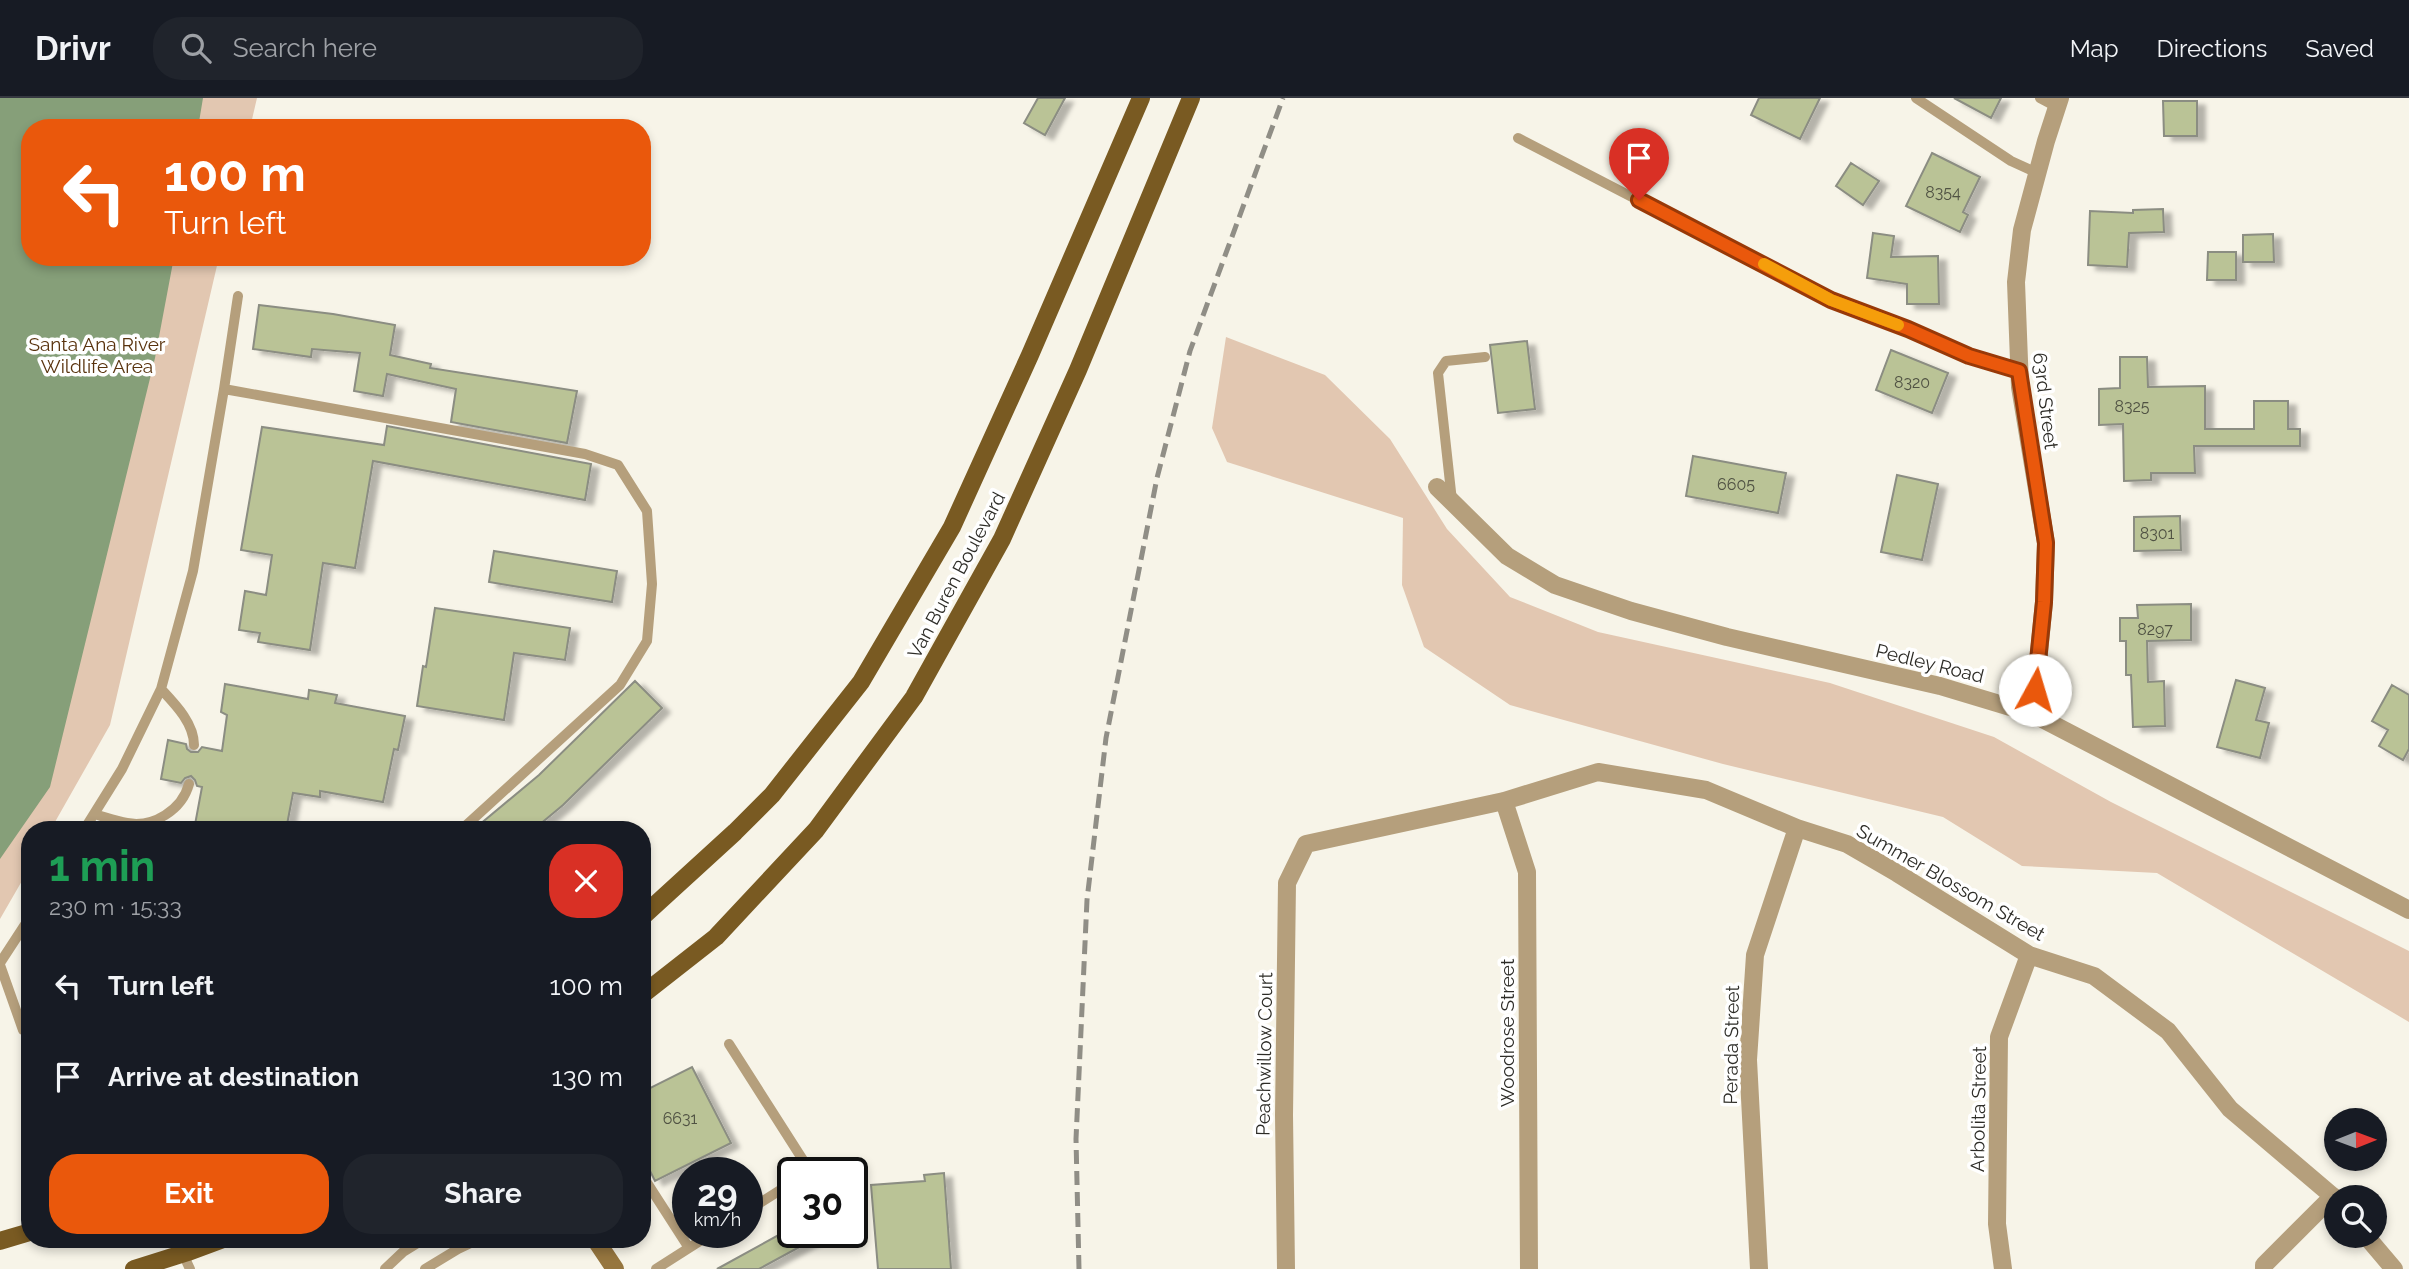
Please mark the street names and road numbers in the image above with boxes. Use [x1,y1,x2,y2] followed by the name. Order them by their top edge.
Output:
[2029,351,2063,451] street label: 63rd Street
[903,488,1009,662] street label: Van Buren Boulevard
[1874,639,1986,687] street label: Pedley Road
[1853,819,2050,945] street label: Summer Blossom Street
[1496,958,1518,1107] street label: Woodrose Street
[1252,971,1276,1136] street label: Peachwillow Court
[1719,984,1743,1105] street label: Perada Street
[1966,1045,1990,1172] street label: Arbolita Street

